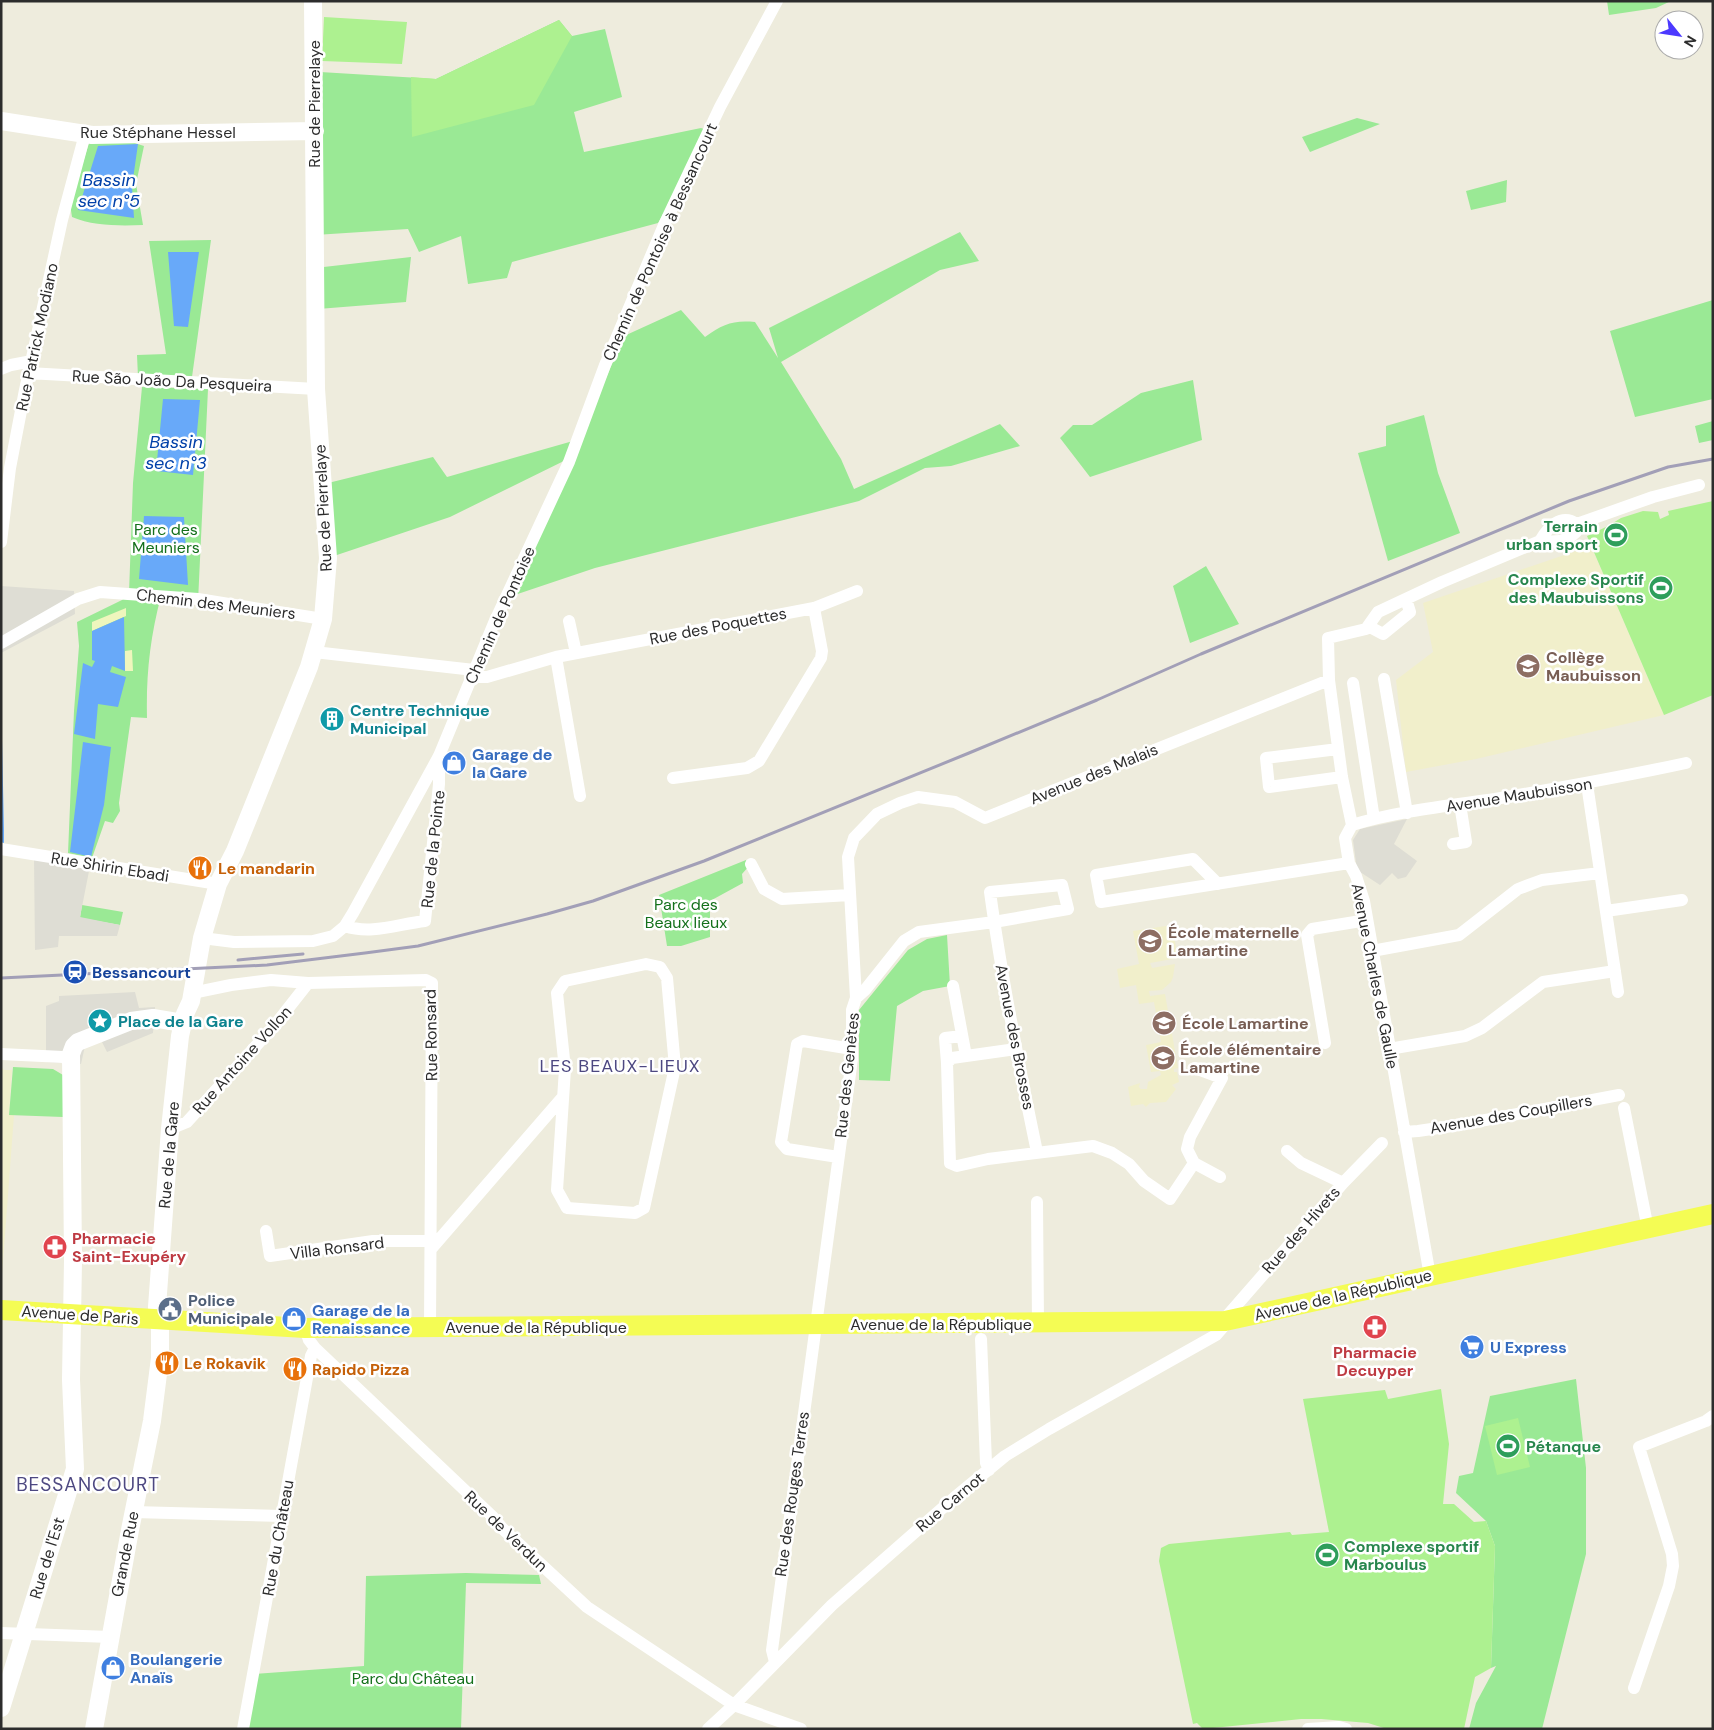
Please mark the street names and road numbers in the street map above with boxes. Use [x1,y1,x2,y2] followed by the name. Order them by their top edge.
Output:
[304,40,325,168] street label: Rue de Pierrelaye
[598,120,722,364] street label: Chemin de Pontoise à Bessancourt
[80,122,236,143] street label: Rue Stéphane Hessel
[11,261,63,413] street label: Rue Patrick Modiano
[71,365,273,397] street label: Rue São João Da Pesqueira
[309,444,337,572] street label: Rue de Pierrelaye
[460,543,540,687] street label: Chemin de Pontoise
[135,584,297,624] street label: Chemin des Meuniers
[648,602,788,650] street label: Rue des Poquettes
[1027,739,1161,809] street label: Avenue des Malais
[1444,773,1594,817] street label: Avenue Maubuisson
[416,789,450,909] street label: Rue de la Pointe
[50,847,170,887] street label: Rue Shirin Ebadi
[1347,881,1403,1071] street label: Avenue Charles de Gaulle
[991,962,1039,1112] street label: Avenue des Brosses
[420,989,442,1081] street label: Rue Ronsard
[188,1001,296,1119] street label: Rue Antoine Vollon
[830,1011,864,1139] street label: Rue des Genètes
[1428,1089,1594,1139] street label: Avenue des Coupillers
[154,1101,184,1209] street label: Rue de la Gare
[1257,1182,1345,1278] street label: Rue des Hivets
[289,1232,385,1264] street label: Villa Ronsard
[1252,1264,1434,1326] street label: Avenue de la République
[21,1300,139,1330] street label: Avenue de Paris
[850,1314,1032,1335] street label: Avenue de la République
[445,1317,627,1338] street label: Avenue de la République
[770,1410,814,1578] street label: Rue des Rouges Terres
[912,1467,988,1537] street label: Rue Carnot
[257,1478,299,1598] street label: Rue du Château
[460,1486,552,1576] street label: Rue de Verdun
[106,1509,144,1599] street label: Grande Rue
[25,1515,69,1601] street label: Rue de l'Est

